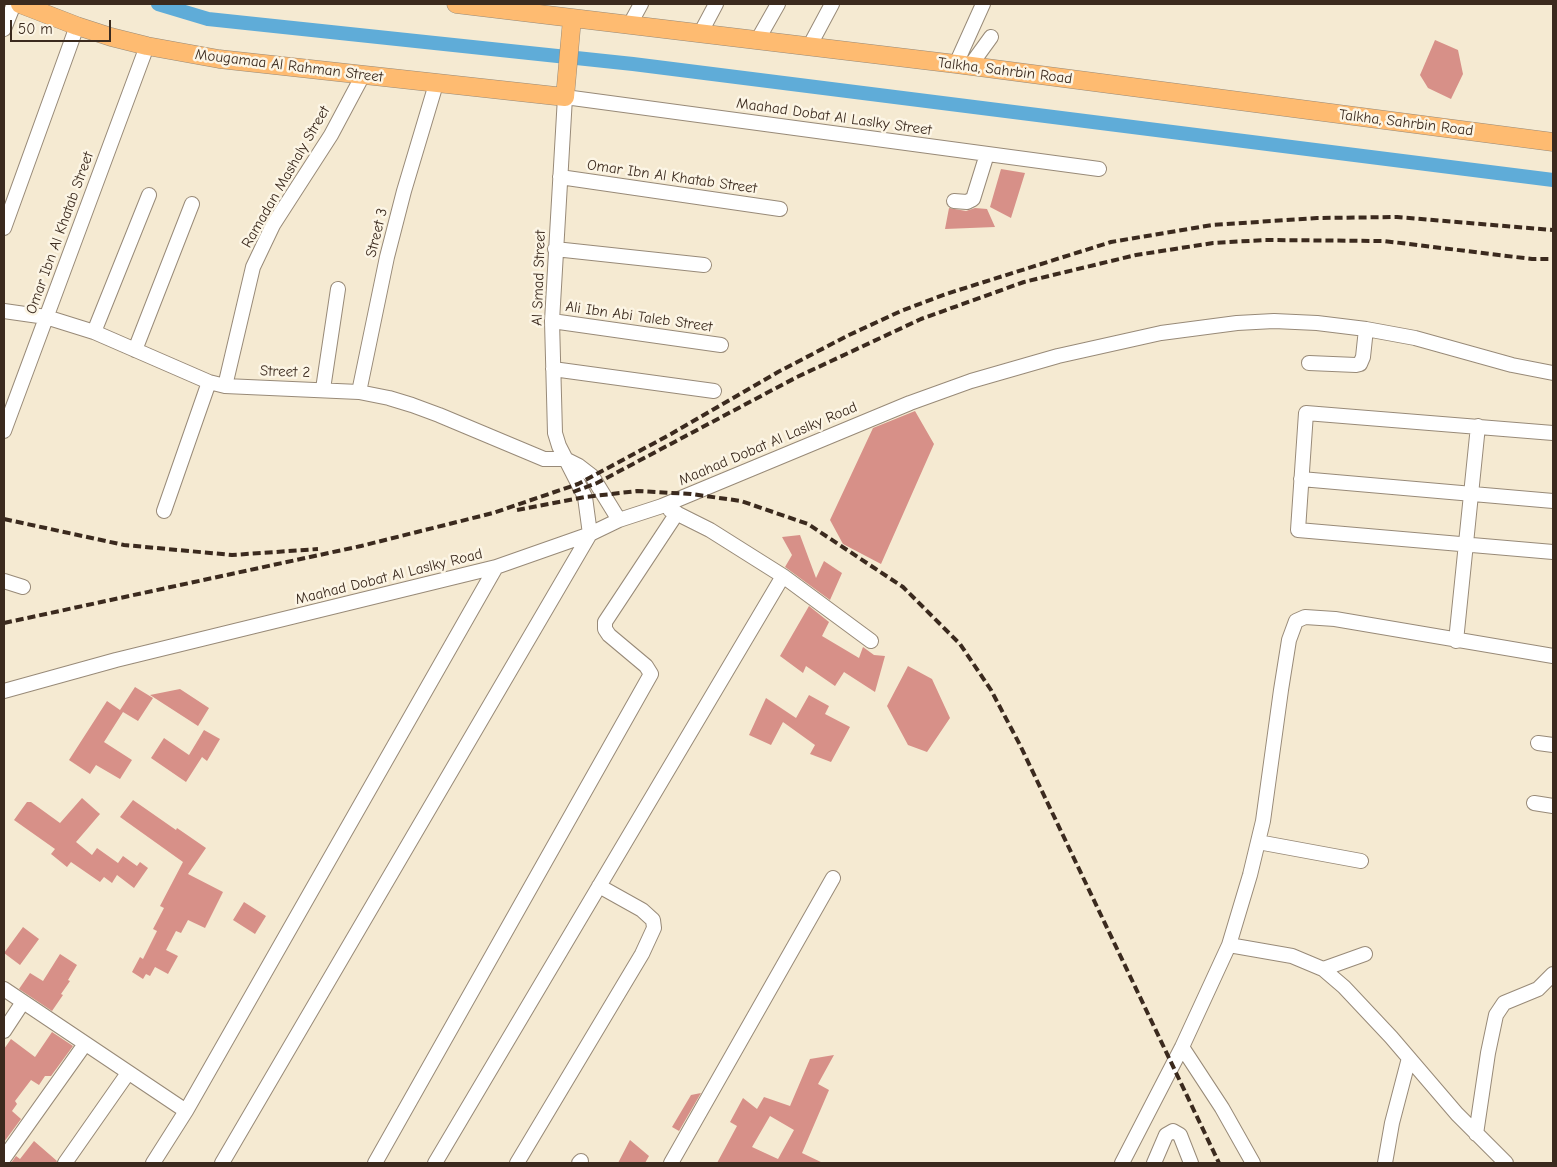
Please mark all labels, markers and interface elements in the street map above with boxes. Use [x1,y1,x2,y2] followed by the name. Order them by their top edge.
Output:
[12,10,114,42] scale bar
[18,20,53,38] text: 50 m
[194,46,384,86] street label: Mougamaa Al Rahman Street
[937,54,1073,88] street label: Talkha, Sahrbin Road
[735,94,933,140] street label: Maahad Dobat Al Laslky Street
[238,103,334,251] street label: Ramadan Mashaly Street
[1338,106,1474,140] street label: Talkha, Sahrbin Road
[22,149,98,317] street label: Omar Ibn Al Khatab Street
[586,156,758,198] street label: Omar Ibn Al Khatab Street
[362,206,392,260] street label: Street 3
[528,230,550,326] street label: Al Smad Street
[564,298,714,336] street label: Ali Ibn Abi Taleb Street
[259,362,311,382] street label: Street 2
[676,398,860,490] street label: Maahad Dobat Al Laslky Road
[294,545,484,609] street label: Maahad Dobat Al Laslky Road

